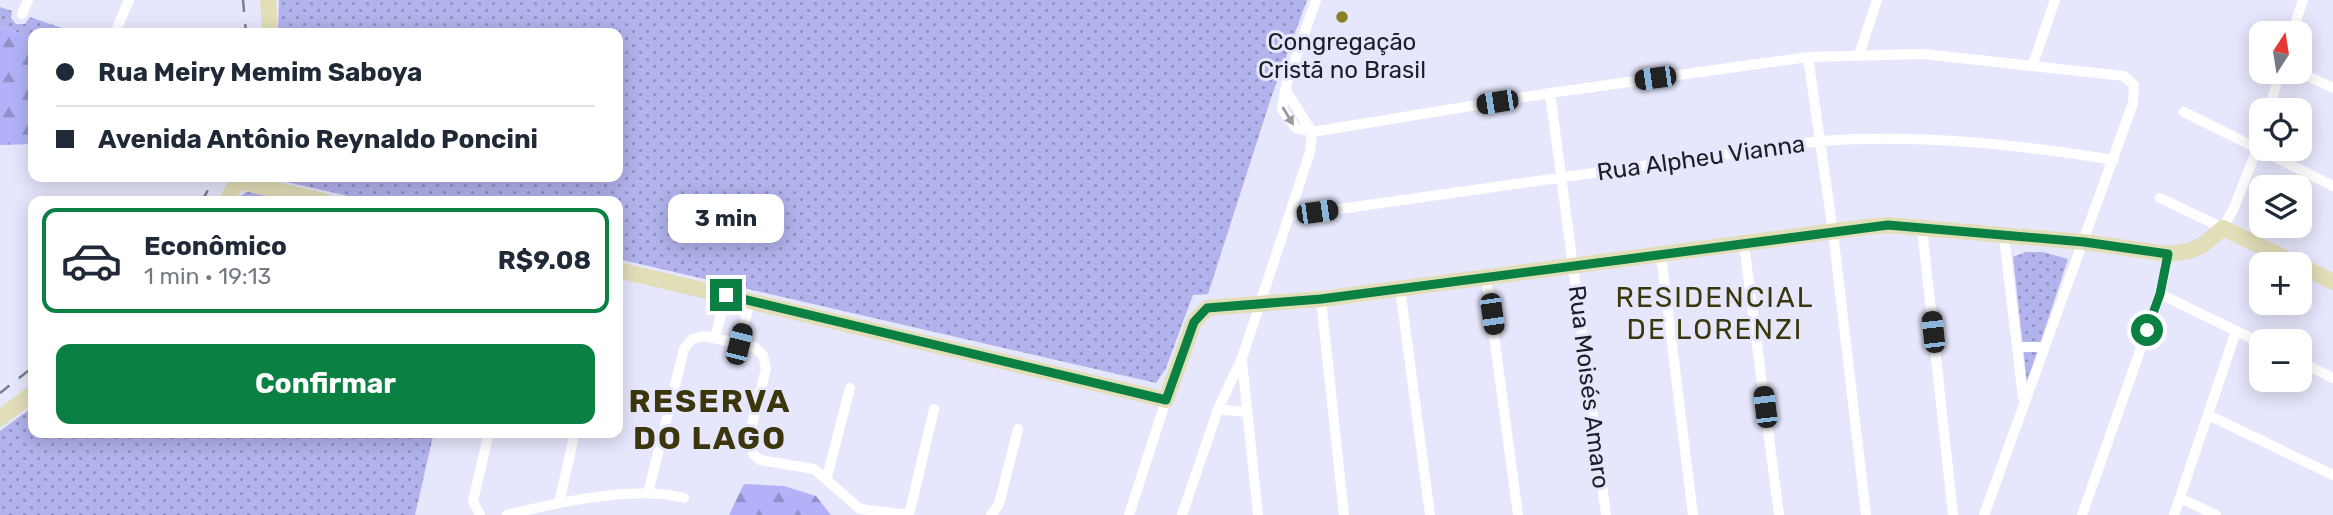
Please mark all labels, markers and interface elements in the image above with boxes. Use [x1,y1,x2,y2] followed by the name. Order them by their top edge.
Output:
[1334,9,1350,25] marker: Congregação Cristã no Brasil
[2249,21,2312,84] north arrow
[2249,21,2312,392] map controls
[1258,28,1426,84] place label: Congregação Cristã no Brasil
[98,57,422,88] text: Rua Meiry Memim Saboya
[1633,65,1678,91] car
[1475,88,1520,116] car
[2249,98,2312,161] button: locate
[1281,106,1294,126] one-way arrow
[98,124,538,155] text: Avenida Antônio Reynaldo Poncini
[1595,130,1807,186] street label: Rua Alpheu Vianna
[2249,175,2312,238] button: layers
[668,194,784,243] callout: 3 min
[1295,199,1340,225] car
[695,204,757,232] text: 3 min
[60,229,123,292] icon: car
[144,231,287,262] text: Econômico
[498,245,591,276] text: R$9.08
[2249,252,2312,315] button: +
[144,262,271,290] text: 1 min · 19:13
[710,279,742,311] route end
[1616,281,1814,346] district label: RESIDENCIAL DE LORENZI
[1563,284,1615,490] street label: Rua Moisés Amaro
[1479,292,1506,336] car
[1921,310,1946,354] car
[2131,314,2163,346] route start
[724,321,755,367] car
[2249,329,2312,392] button: −
[56,344,595,424] button: Confirmar
[629,382,791,457] district label: RESERVA DO LAGO
[1753,385,1778,429] car

